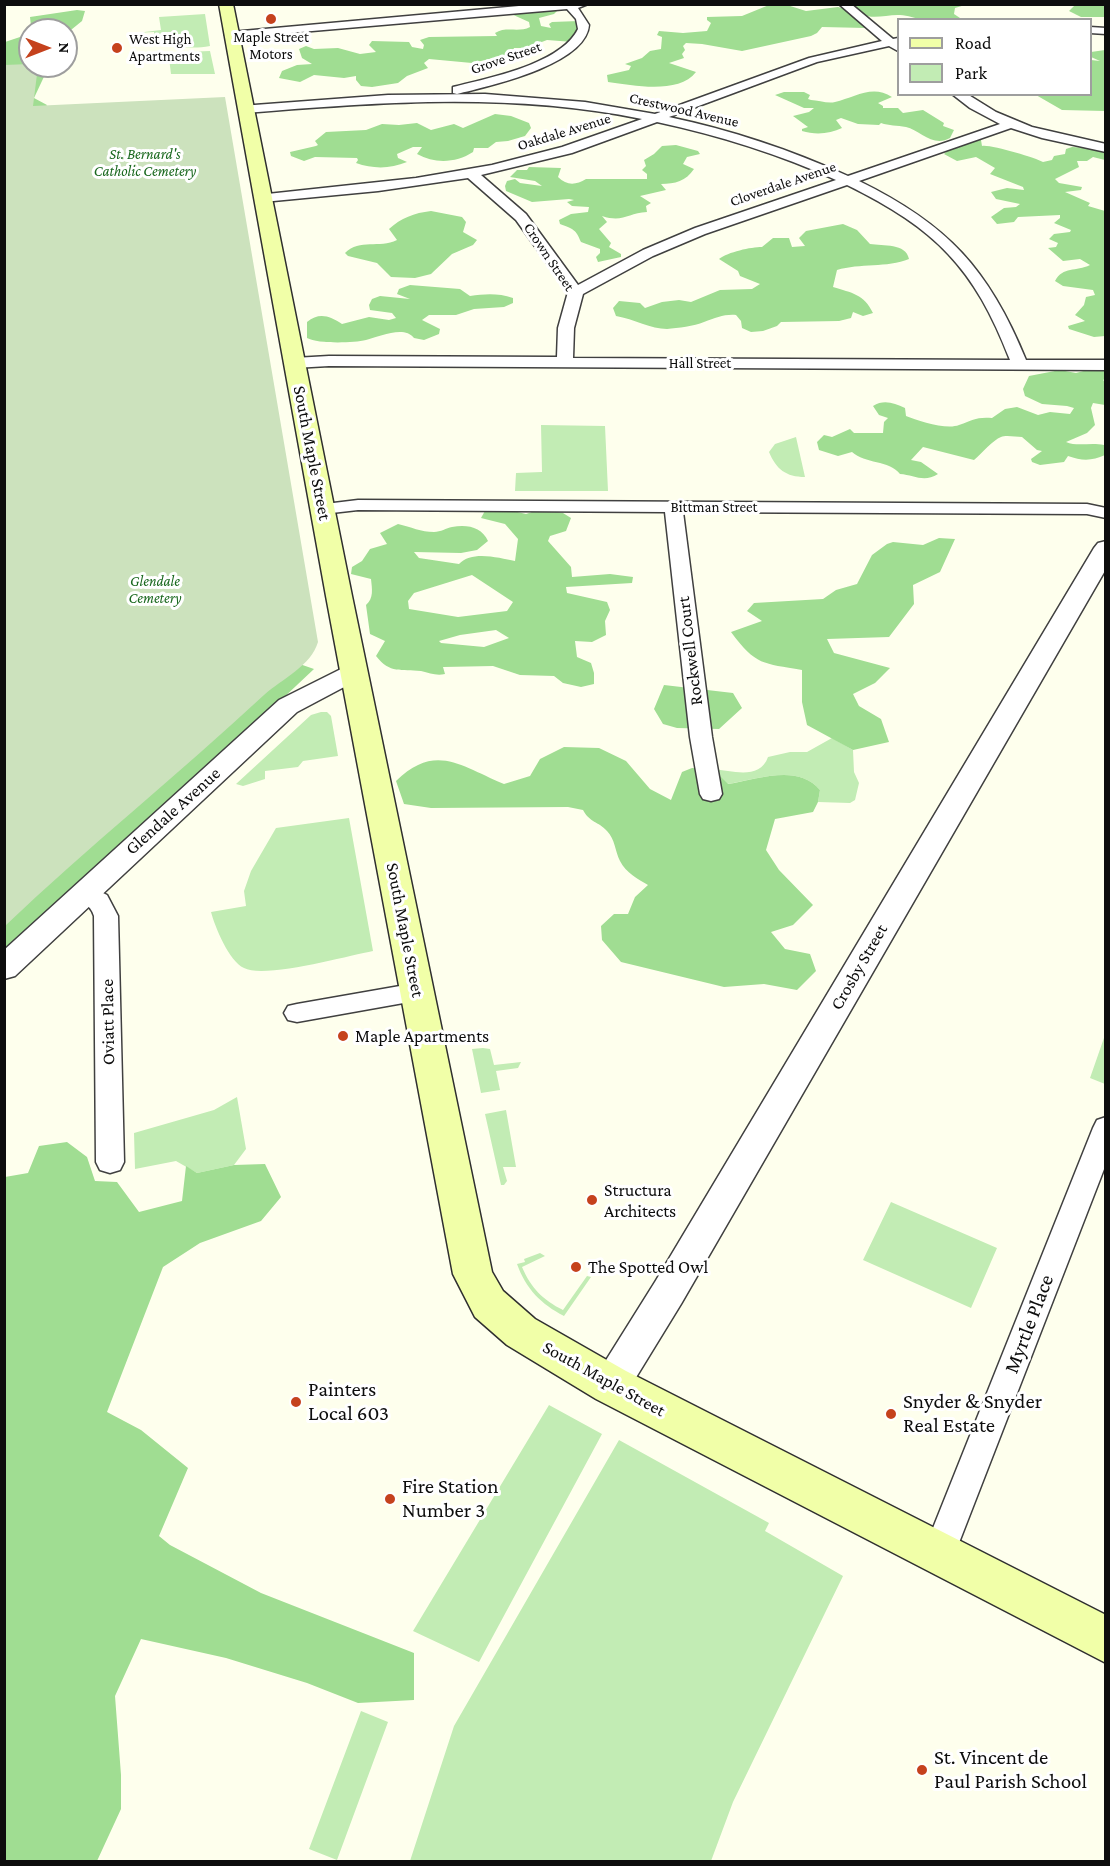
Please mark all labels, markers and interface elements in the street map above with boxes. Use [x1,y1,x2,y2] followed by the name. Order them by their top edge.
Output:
[264,12,278,26] marker: Maple Street Motors
[18,18,78,78] north arrow
[897,18,1092,96] legend
[233,28,309,63] place label: Maple Street Motors
[129,30,200,65] place label: West High Apartments
[955,33,992,53] text: Road
[468,38,544,78] street label: Grove Street
[110,41,124,55] marker: West High Apartments
[56,43,73,53] text: N
[955,63,987,83] text: Park
[627,89,741,131] street label: Crestwood Avenue
[515,109,613,155] street label: Oakdale Avenue
[94,145,196,180] park label: St. Bernard's Catholic Cemetery
[728,157,838,211] street label: Cloverdale Avenue
[520,219,578,295] street label: Crown Street
[669,354,731,372] street label: Hall Street
[288,384,336,522] street label: South Maple Street
[670,498,758,516] street label: Bittman Street
[128,572,182,607] park label: Glendale Cemetery
[673,595,707,707] street label: Rockwell Court
[121,763,225,859] street label: Glendale Avenue
[381,861,429,999] street label: South Maple Street
[826,920,892,1014] street label: Crosby Street
[96,979,120,1065] street label: Oviatt Place
[355,1025,489,1047] place label: Maple Apartments
[336,1029,350,1043] marker: Maple Apartments
[604,1179,676,1222] place label: Structura Architects
[585,1193,599,1207] marker: Structura Architects
[588,1256,708,1278] place label: The Spotted Owl
[569,1260,583,1274] marker: The Spotted Owl
[999,1271,1059,1377] street label: Myrtle Place
[539,1336,669,1422] street label: South Maple Street
[308,1377,389,1427] place label: Painters Local 603
[903,1389,1042,1439] place label: Snyder & Snyder Real Estate
[289,1395,303,1409] marker: Painters Local 603
[884,1407,898,1421] marker: Snyder & Snyder Real Estate
[402,1474,498,1524] place label: Fire Station Number 3
[383,1492,397,1506] marker: Fire Station Number 3
[934,1745,1087,1795] place label: St. Vincent de Paul Parish School
[915,1763,929,1777] marker: St. Vincent de Paul Parish School

